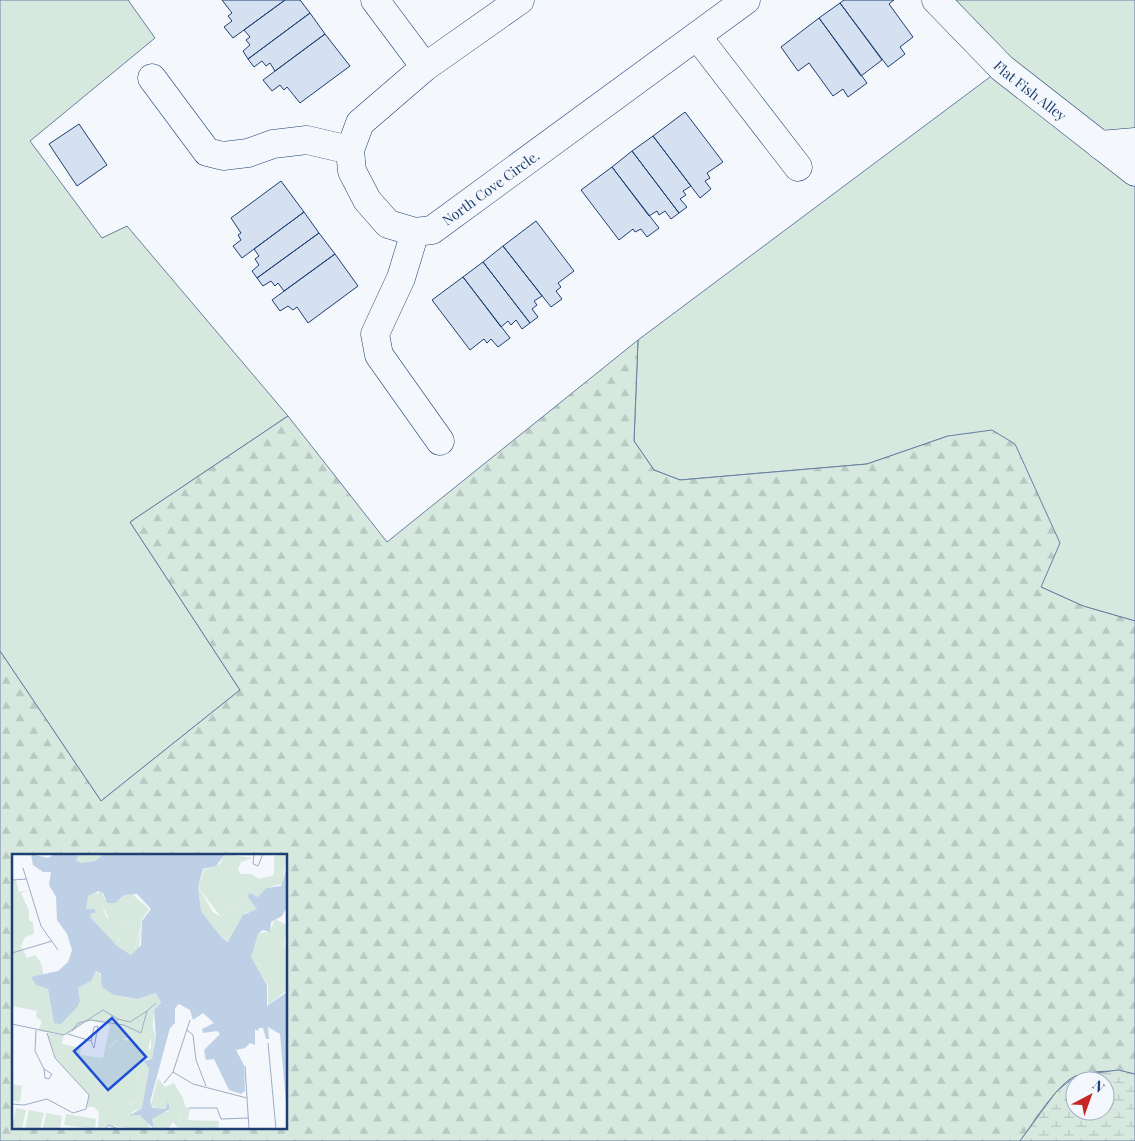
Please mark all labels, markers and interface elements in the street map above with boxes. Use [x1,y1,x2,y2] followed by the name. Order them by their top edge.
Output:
[990,56,1071,125] street label: Flat Fish Alley
[438,145,543,229] street label: North Cove Circle.
[12,854,288,1128] inset map
[1065,1071,1115,1121] north arrow
[1089,1075,1109,1096] text: N

